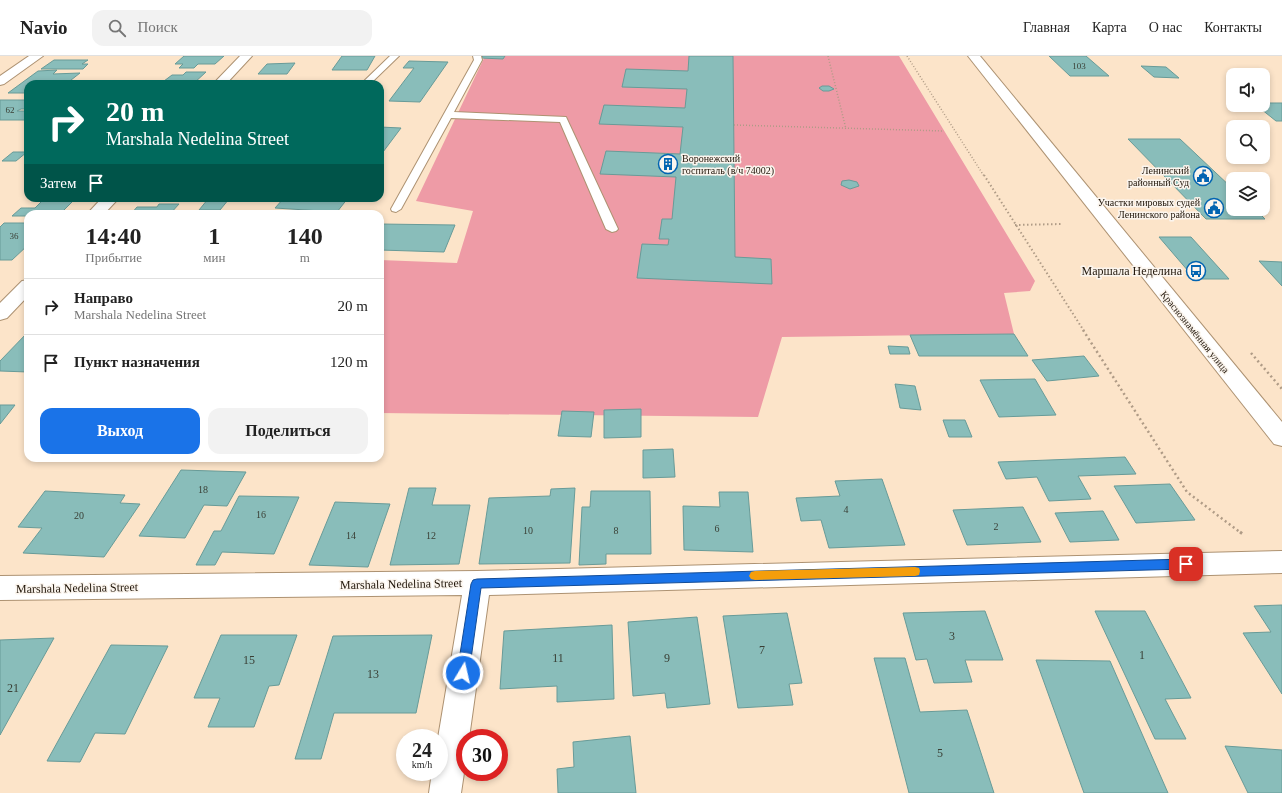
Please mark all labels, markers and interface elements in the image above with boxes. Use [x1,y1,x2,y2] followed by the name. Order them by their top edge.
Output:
[92,10,372,46] search box
[20,17,68,38] text: Navio
[106,17,128,39] icon: search
[138,19,178,35] text: Поиск
[1023,20,1070,35] text: Главная
[1092,20,1127,35] text: Карта
[1149,20,1182,35] text: О нас
[1204,20,1262,35] text: Контакты
[1072,61,1086,71] house number: 103
[1226,68,1270,216] map controls
[1226,68,1270,112] button: sound
[40,96,92,148] icon: right
[106,96,164,127] text: 20 m
[6,105,15,115] house number: 62
[1226,120,1270,164] button: search
[106,129,289,149] text: Marshala Nedelina Street
[657,153,679,175] building icon: Воронежский госпиталь (в/ч 74002)
[682,153,774,177] place label: Воронежский госпиталь (в/ч 74002)
[1128,165,1190,188] place label: Ленинский районный Суд
[1192,165,1214,187] public building icon: Ленинский районный Суд
[85,172,107,194] icon: arrive
[1226,172,1270,216] button: layers
[40,175,77,191] text: Затем
[1098,197,1201,220] place label: Участки мировых судей Ленинского района
[1203,197,1225,219] public building icon: Участки мировых судей Ленинского района
[86,223,142,249] text: 14:40
[208,223,220,249] text: 1
[287,223,323,249] text: 140
[10,231,19,241] house number: 36
[85,250,142,265] text: Прибытие
[203,250,225,265] text: мин
[300,250,310,265] text: m
[1185,260,1207,282] bus stop icon: Маршала Неделина
[1082,264,1183,278] place label: Маршала Неделина
[1159,289,1232,376] street label: Краснознамённая улица
[74,290,133,306] text: Направо
[40,296,62,318] icon: right
[338,298,368,314] text: 20 m
[74,307,206,322] text: Marshala Nedelina Street
[40,352,62,374] icon: arrive
[74,354,200,370] text: Пункт назначения
[330,354,368,370] text: 120 m
[40,408,200,454] button: Выход
[208,408,368,454] button: Поделиться
[198,484,208,495] house number: 18
[844,504,849,515] house number: 4
[256,509,266,520] house number: 16
[74,510,84,521] house number: 20
[994,521,999,532] house number: 2
[715,523,720,534] house number: 6
[523,525,533,536] house number: 10
[614,525,619,536] house number: 8
[346,530,356,541] house number: 14
[426,530,436,541] house number: 12
[1169,547,1203,581] pin
[1175,553,1197,575] icon: arrive
[340,576,463,592] street label: Marshala Nedelina Street
[16,580,139,596] street label: Marshala Nedelina Street
[949,629,955,643] house number: 3
[759,643,765,657] house number: 7
[1139,648,1145,662] house number: 1
[552,651,564,665] house number: 11
[664,651,670,665] house number: 9
[442,652,484,694] position arrow
[243,653,255,667] house number: 15
[367,667,379,681] house number: 13
[7,681,19,695] house number: 21
[456,729,508,781] speed limit sign: 30
[412,739,432,761] text: 24
[937,746,943,760] house number: 5
[412,759,432,770] text: km/h

